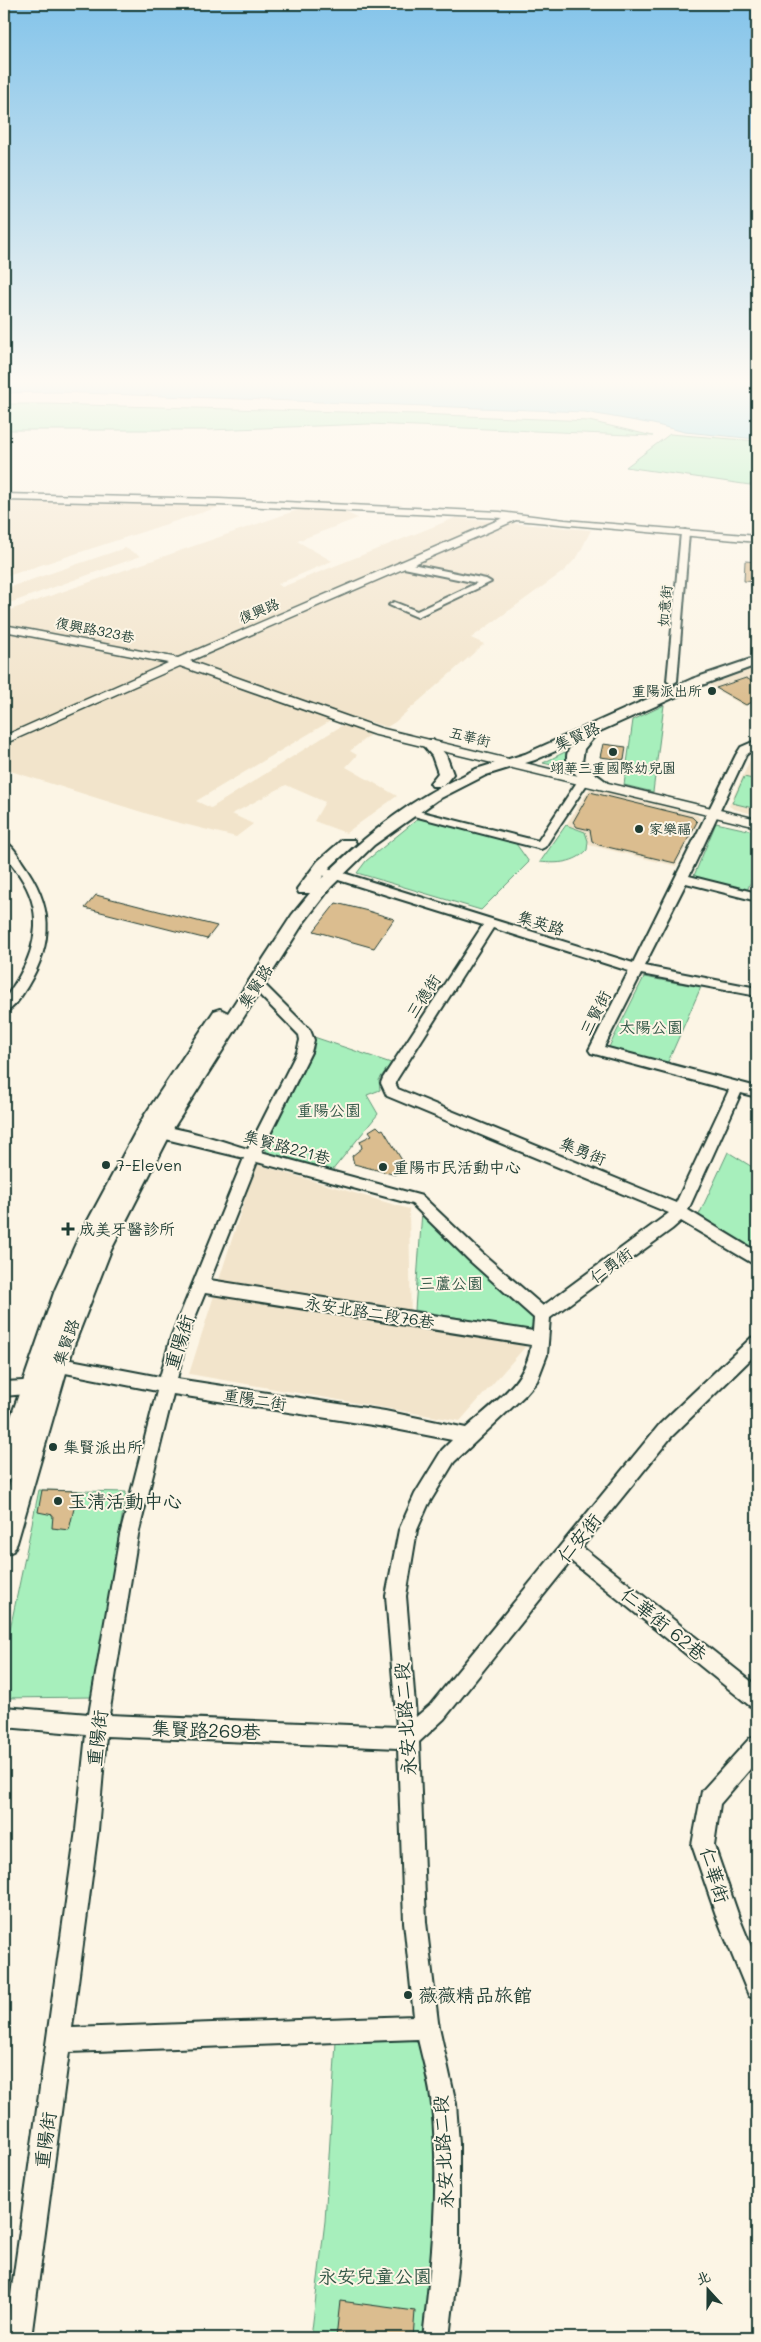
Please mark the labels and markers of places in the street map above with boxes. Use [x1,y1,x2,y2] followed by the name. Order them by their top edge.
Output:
[632,681,702,700] place label: 重陽派出所
[706,685,718,697] marker: 重陽派出所
[607,746,619,758] marker: 翊華三重國際幼兒園
[550,758,676,777] place label: 翊華三重國際幼兒園
[649,819,691,838] place label: 家樂福
[633,823,645,835] marker: 家樂福
[116,1154,182,1175] place label: 7-Eleven
[393,1156,521,1177] place label: 重陽市民活動中心
[100,1159,112,1171] marker: 7-Eleven
[377,1161,389,1173] marker: 重陽市民活動中心
[79,1218,175,1239] place label: 成美牙醫診所
[61,1222,75,1236] marker: 成美牙醫診所
[63,1436,143,1457] place label: 集賢派出所
[47,1441,59,1453] marker: 集賢派出所
[68,1488,182,1513] place label: 玉清活動中心
[52,1495,64,1507] marker: 玉清活動中心
[418,1982,532,2007] place label: 薇薇精品旅館
[402,1989,414,2001] marker: 薇薇精品旅館

